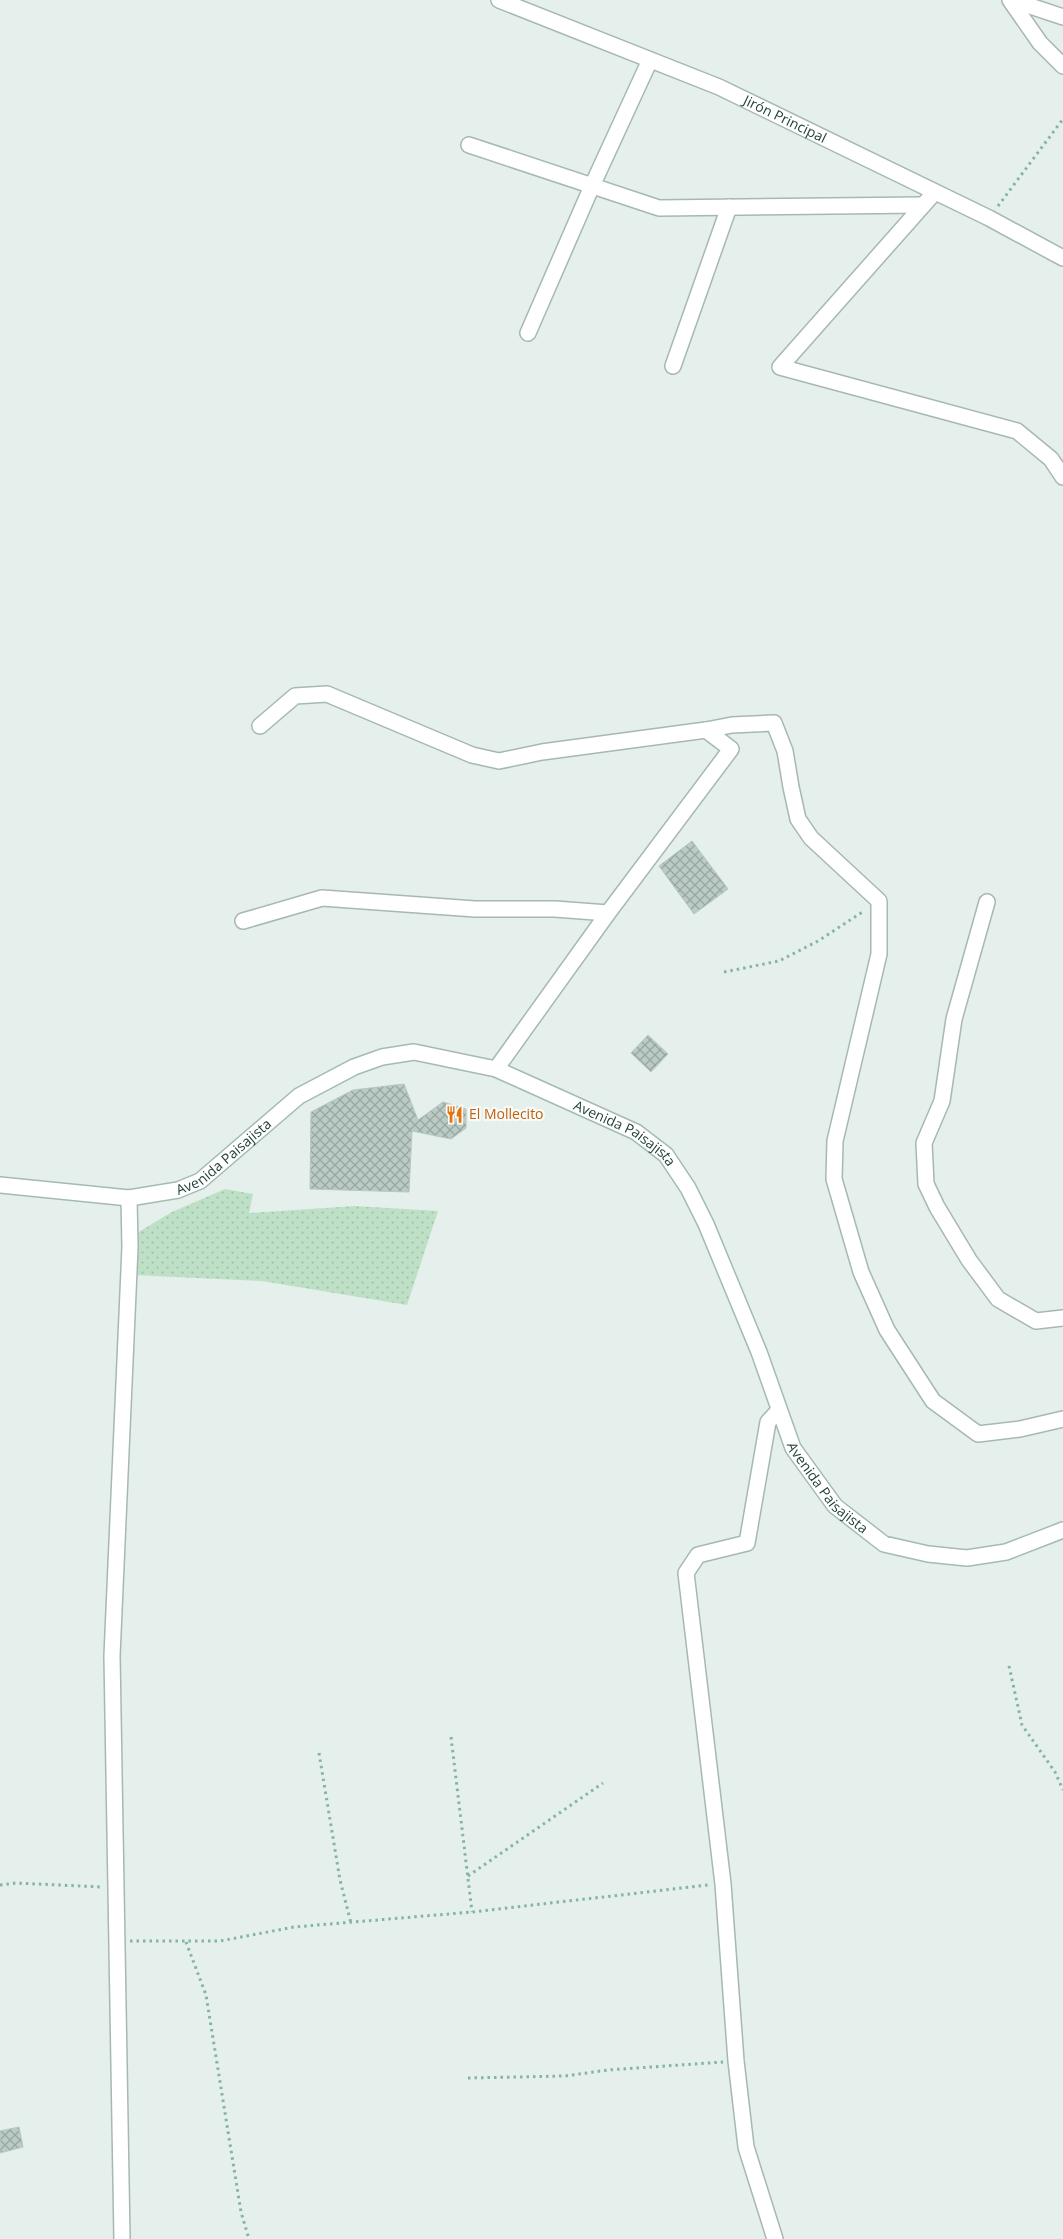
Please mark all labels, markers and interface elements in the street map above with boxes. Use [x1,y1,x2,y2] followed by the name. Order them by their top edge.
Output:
[739,89,830,147] street label: Jirón Principal
[571,1095,681,1169] street label: Avenida Paisajista
[445,1104,465,1124] restaurant icon: El Mollecito
[469,1104,544,1123] place label: El Mollecito
[173,1114,275,1199] street label: Avenida Paisajista
[783,1439,872,1537] street label: Avenida Paisajista

